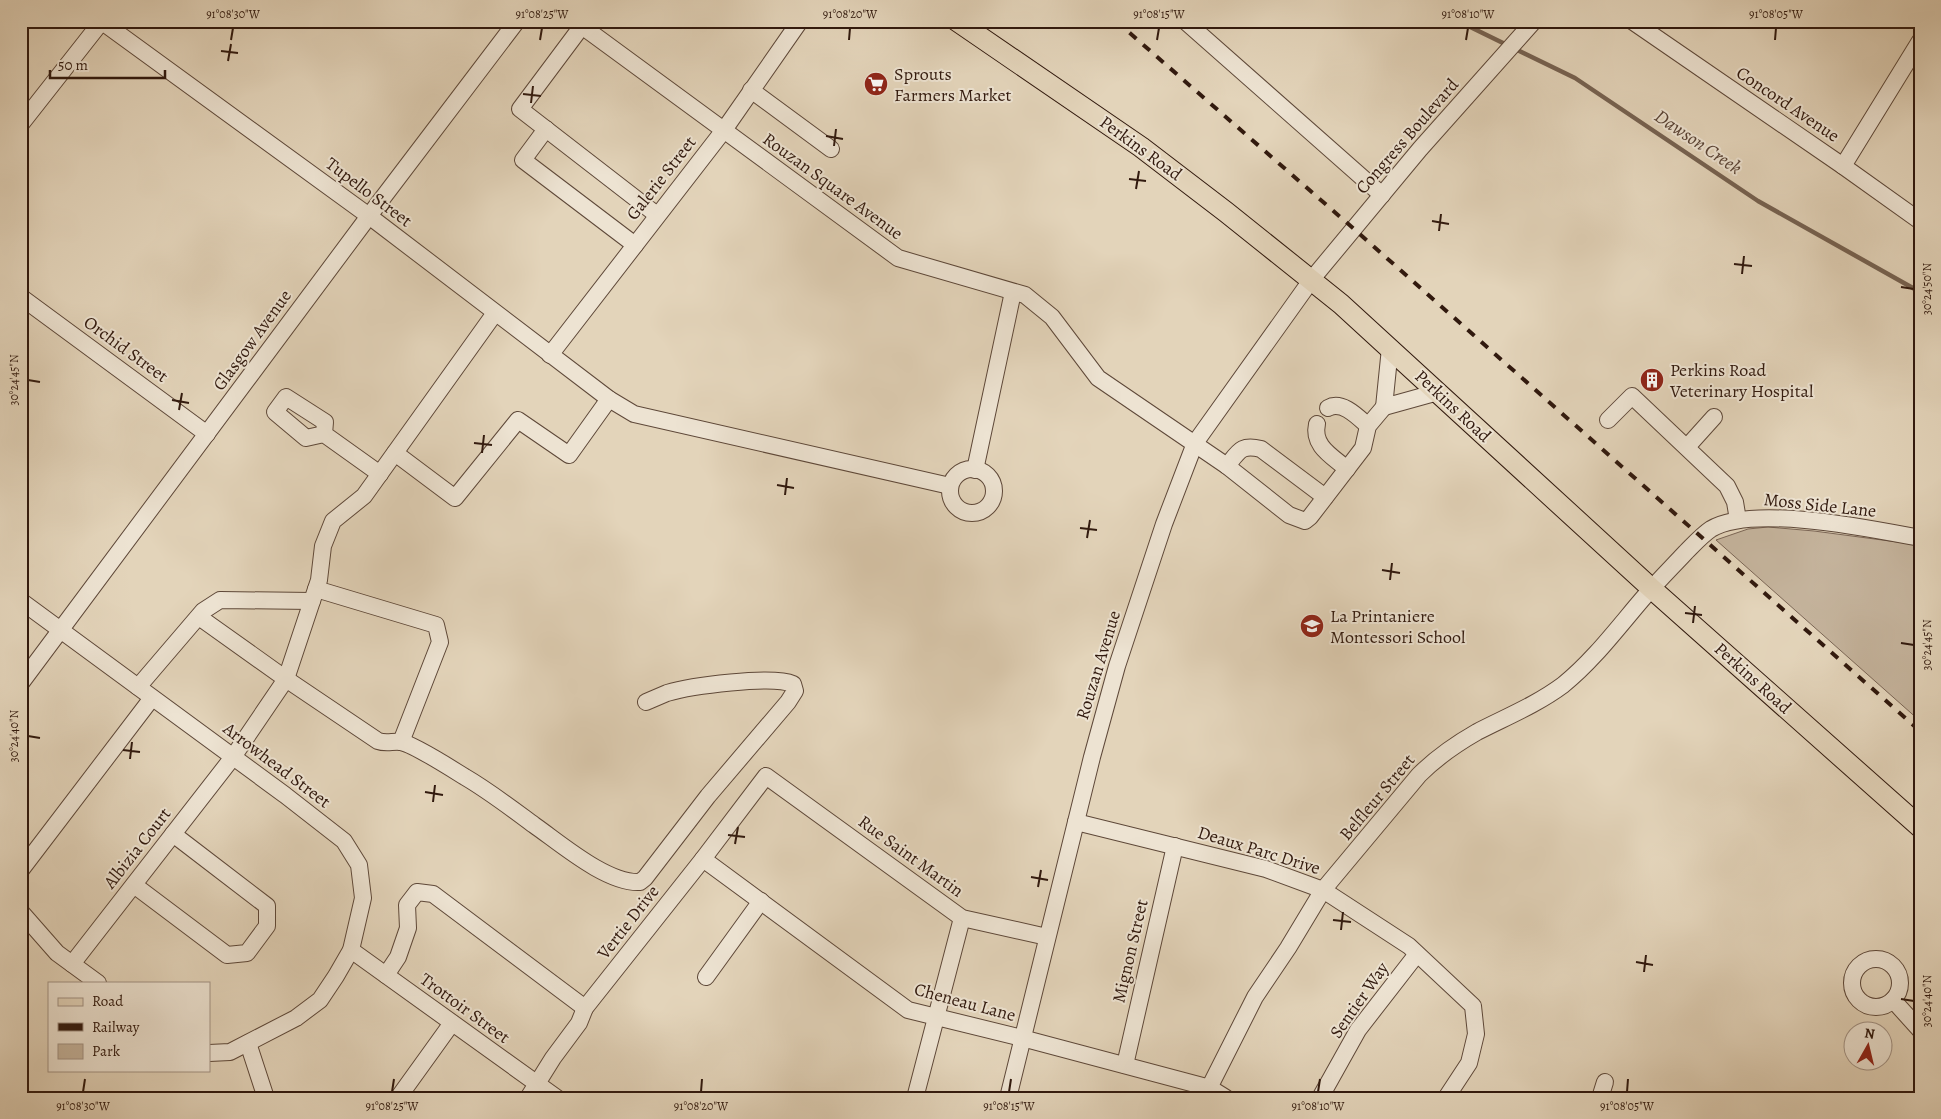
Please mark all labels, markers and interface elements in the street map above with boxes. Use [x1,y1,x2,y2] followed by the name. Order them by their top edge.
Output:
[206,6,261,22] text: 91°08'30"W
[515,6,569,22] text: 91°08'25"W
[823,6,878,22] text: 91°08'20"W
[1133,6,1186,22] text: 91°08'15"W
[1442,6,1495,22] text: 91°08'10"W
[1749,6,1804,22] text: 91°08'05"W
[50,48,165,80] scale bar
[58,55,88,75] text: 50 m
[1732,61,1844,147] street label: Concord Avenue
[894,62,1011,107] place label: Sprouts Farmers Market
[863,71,889,97] supermarket icon: Sprouts Farmers Market
[1350,73,1464,199] street label: Congress Boulevard
[1649,103,1747,181] water label: Dawson Creek
[1095,110,1187,186] street label: Perkins Road
[758,127,908,245] street label: Rouzan Square Avenue
[621,131,701,225] street label: Galerie Street
[321,152,417,232] street label: Tupello Street
[1919,263,1935,315] text: 30°24'50"N
[207,285,297,395] street label: Glasgow Avenue
[79,310,173,388] street label: Orchid Street
[6,354,22,406] text: 30°24'45"N
[1669,358,1814,403] place label: Perkins Road Veterinary Hospital
[1410,364,1497,448] street label: Perkins Road
[1639,367,1665,393] building icon: Perkins Road Veterinary Hospital
[1763,487,1877,523] street label: Moss Side Lane
[1330,604,1466,649] place label: La Printaniere Montessori School
[1070,608,1126,722] street label: Rouzan Avenue
[1299,613,1325,639] school or university icon: La Printaniere Montessori School
[1919,619,1935,671] text: 30°24'45"N
[1709,637,1797,719] street label: Perkins Road
[6,709,22,762] text: 30°24'40"N
[218,716,336,813] street label: Arrowhead Street
[1334,749,1420,845] street label: Belfleur Street
[97,803,176,894] street label: Albizia Court
[853,810,969,903] street label: Rue Saint Martin
[1195,820,1323,880] street label: Deaux Parc Drive
[591,880,664,965] street label: Vertie Drive
[1106,897,1154,1005] street label: Mignon Street
[1324,956,1395,1043] street label: Sentier Way
[415,967,515,1049] street label: Trottoir Street
[1919,974,1935,1027] text: 30°24'40"N
[912,977,1018,1027] street label: Cheneau Lane
[48,982,210,1072] legend
[92,991,124,1011] text: Road
[92,1017,140,1037] text: Railway
[1844,1022,1894,1072] north arrow
[1863,1024,1876,1044] text: N
[92,1041,121,1061] text: Park
[56,1098,111,1114] text: 91°08'30"W
[365,1098,419,1114] text: 91°08'25"W
[674,1098,729,1114] text: 91°08'20"W
[983,1098,1036,1114] text: 91°08'15"W
[1292,1098,1345,1114] text: 91°08'10"W
[1600,1098,1655,1114] text: 91°08'05"W

